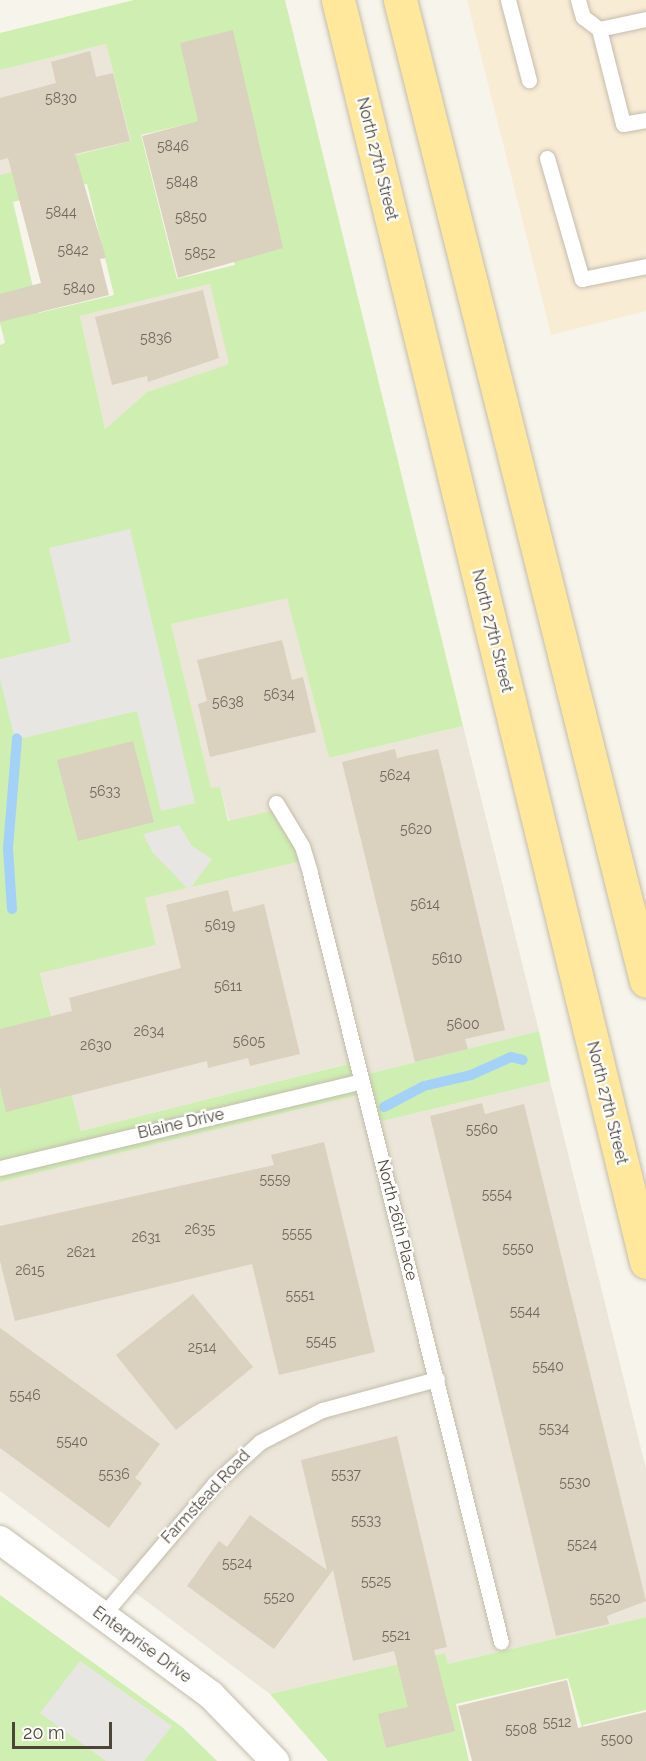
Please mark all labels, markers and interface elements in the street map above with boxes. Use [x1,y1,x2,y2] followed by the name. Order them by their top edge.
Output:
[45,90,77,106] house number: 5830
[352,95,402,223] street label: North 27th Street
[157,138,189,154] house number: 5846
[166,174,198,190] house number: 5848
[45,204,77,220] house number: 5844
[175,209,207,225] house number: 5850
[58,242,88,258] house number: 5842
[185,245,215,261] house number: 5852
[63,280,95,296] house number: 5840
[140,330,172,346] house number: 5836
[467,567,517,695] street label: North 27th Street
[263,686,295,702] house number: 5634
[212,694,244,710] house number: 5638
[379,767,411,783] house number: 5624
[89,783,121,799] house number: 5633
[400,821,432,837] house number: 5620
[410,896,440,912] house number: 5614
[205,917,235,933] house number: 5619
[432,950,462,966] house number: 5610
[214,978,242,994] house number: 5611
[446,1016,480,1032] house number: 5600
[134,1023,164,1039] house number: 2634
[233,1033,265,1049] house number: 5605
[80,1037,112,1053] house number: 2630
[582,1039,632,1167] street label: North 27th Street
[136,1105,226,1143] street label: Blaine Drive
[466,1121,498,1137] house number: 5560
[373,1158,421,1282] street label: North 26th Place
[259,1171,291,1187] house number: 5559
[482,1186,512,1202] house number: 5554
[185,1221,215,1237] house number: 2635
[282,1225,312,1241] house number: 5555
[131,1229,161,1245] house number: 2631
[502,1240,534,1256] house number: 5550
[66,1244,96,1260] house number: 2621
[15,1262,45,1278] house number: 2615
[286,1287,314,1303] house number: 5551
[510,1303,540,1319] house number: 5544
[306,1333,336,1349] house number: 5545
[188,1339,216,1355] house number: 2514
[532,1358,564,1374] house number: 5540
[9,1387,41,1403] house number: 5546
[539,1420,569,1436] house number: 5534
[56,1433,88,1449] house number: 5540
[158,1446,254,1548] street label: Farmstead Road
[98,1466,130,1482] house number: 5536
[331,1466,361,1482] house number: 5537
[559,1474,591,1490] house number: 5530
[351,1512,381,1528] house number: 5533
[567,1536,597,1552] house number: 5524
[222,1555,252,1571] house number: 5524
[361,1573,391,1589] house number: 5525
[263,1589,295,1605] house number: 5520
[589,1590,621,1606] house number: 5520
[89,1603,195,1687] street label: Enterprise Drive
[382,1627,410,1643] house number: 5521
[15,1710,116,1748] scale bar
[543,1714,571,1730] house number: 5512
[505,1721,537,1737] house number: 5508
[23,1722,65,1743] text: 20 m
[601,1731,633,1747] house number: 5500

